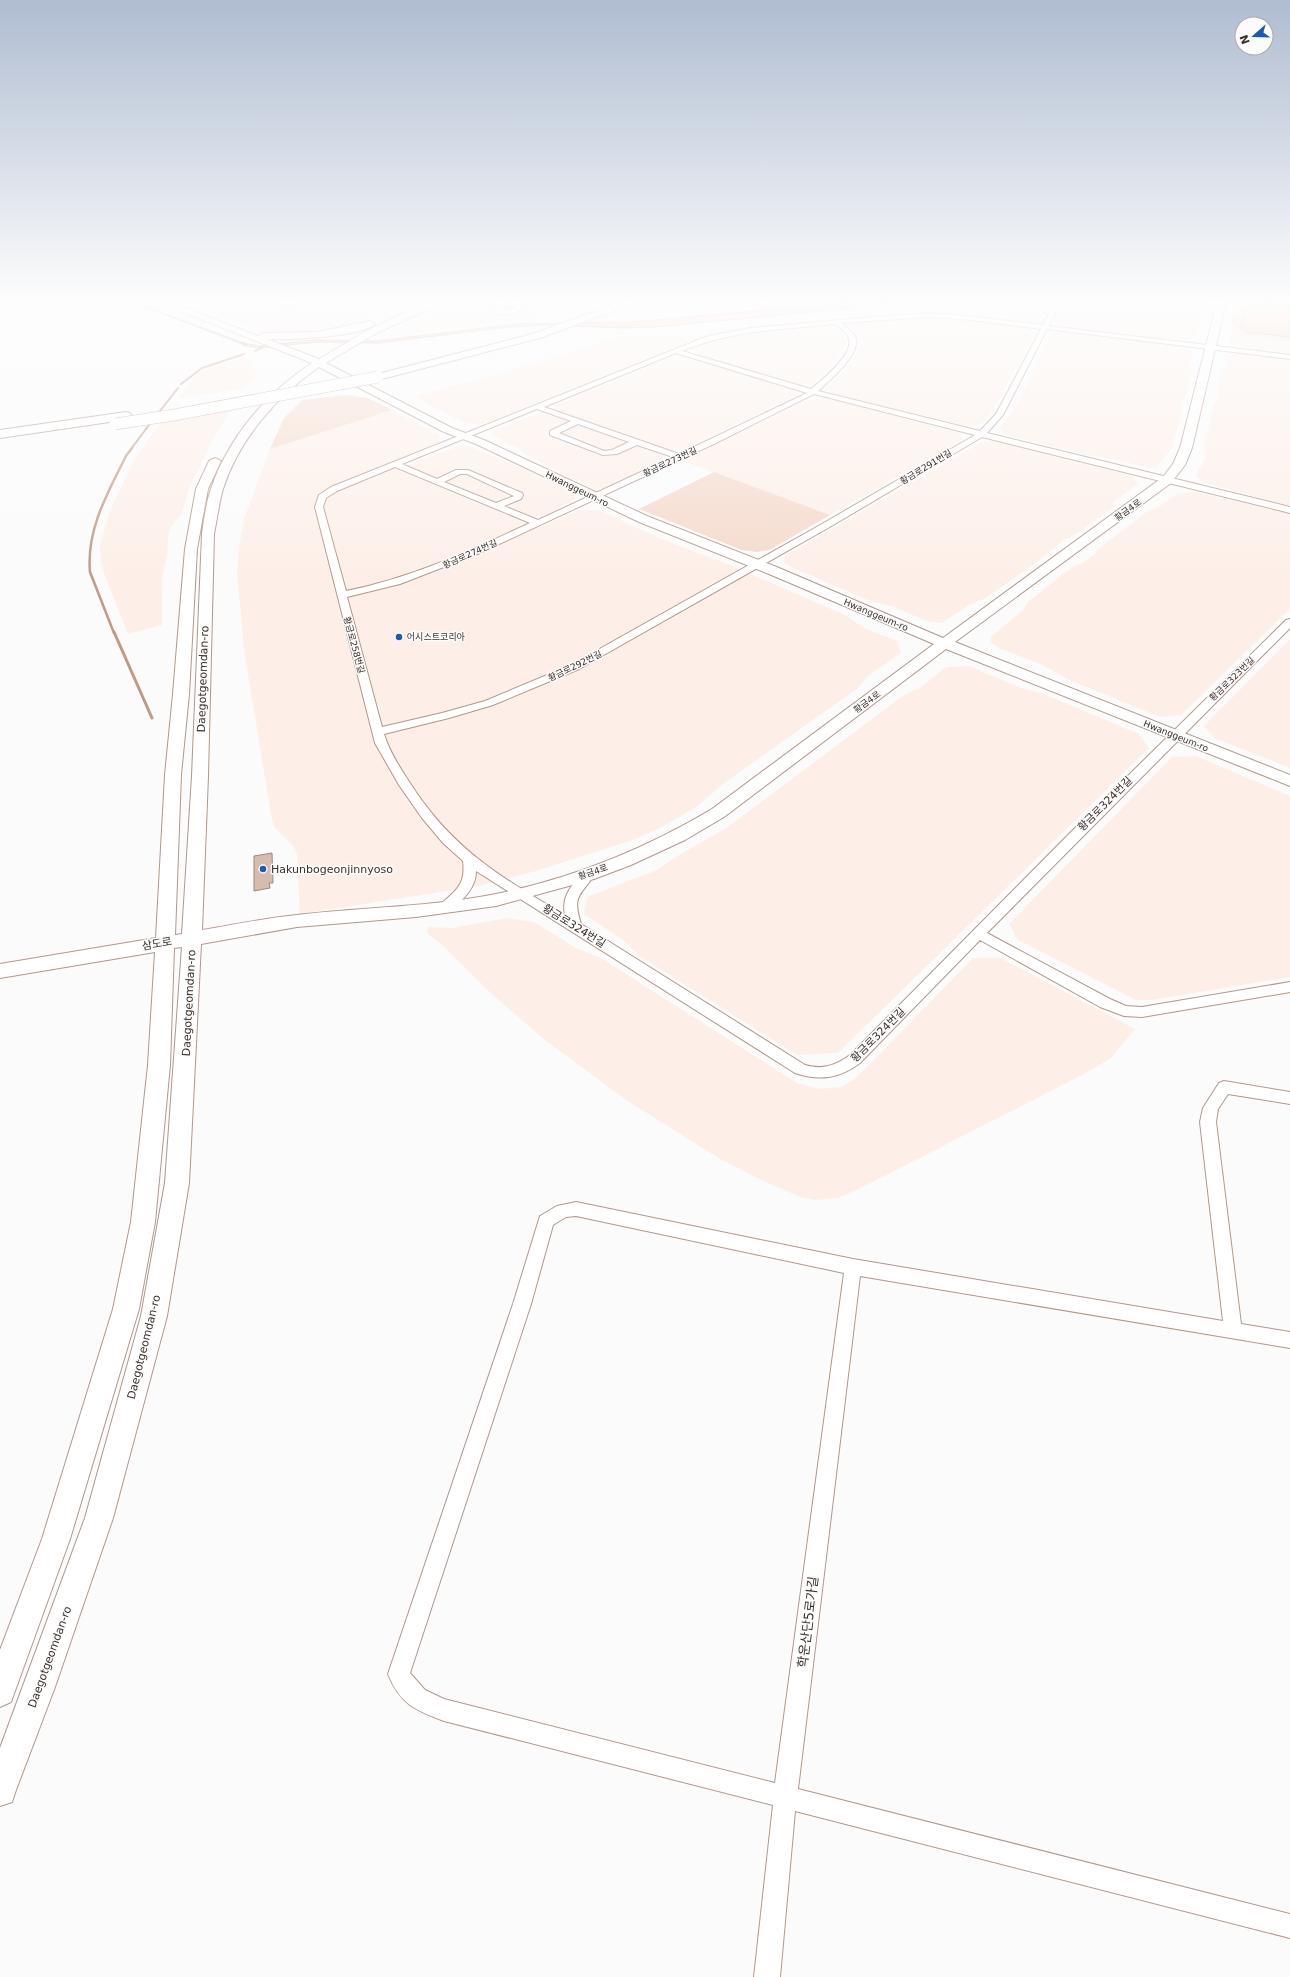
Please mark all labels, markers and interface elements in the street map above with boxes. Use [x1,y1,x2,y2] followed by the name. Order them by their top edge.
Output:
[1234,16,1274,56] north arrow
[1237,33,1253,46] text: N
[641,445,699,479] street label: 황금로273번길
[898,448,954,486] street label: 황금로291번길
[544,469,611,509] street label: Hwanggeum-ro
[1113,497,1143,523] street label: 황금4로
[441,538,499,570] street label: 황금로274번길
[842,597,910,633] street label: Hwanggeum-ro
[342,615,366,675] street label: 황금로258번길
[195,625,211,733] street label: Daegotgeomdan-ro
[394,632,404,642] marker: 어시스트코리아
[407,632,465,642] place label: 어시스트코리아
[546,649,604,683] street label: 황금로292번길
[1207,655,1257,703] street label: 황금로323번길
[852,689,882,715] street label: 황금4로
[1142,718,1210,754] street label: Hwanggeum-ro
[1075,774,1135,834] street label: 황금로324번길
[577,862,609,882] street label: 황금4로
[271,863,393,876] place label: Hakunbogeonjinnyoso
[258,864,268,874] marker: Hakunbogeonjinnyoso
[540,902,608,950] street label: 황금로324번길
[141,935,173,953] street label: 삼도로
[180,949,198,1057] street label: Daegotgeomdan-ro
[848,1005,908,1065] street label: 황금로324번길
[125,1293,163,1400] street label: Daegotgeomdan-ro
[795,1575,821,1669] street label: 학운산단5로가길
[26,1604,74,1709] street label: Daegotgeomdan-ro

